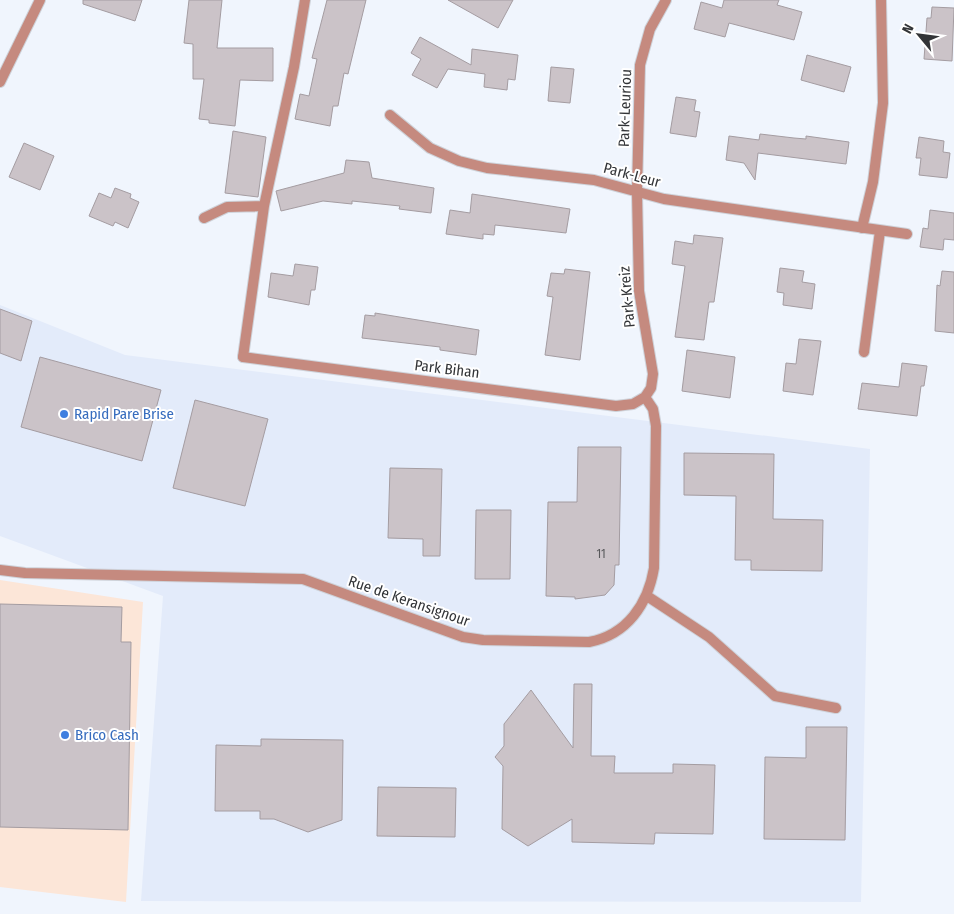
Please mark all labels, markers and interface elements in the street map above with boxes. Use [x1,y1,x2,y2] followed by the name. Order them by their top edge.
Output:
[894,10,944,60] north arrow
[899,21,918,37] text: N
[615,69,635,147] street label: Park-Leuriou
[601,159,663,191] street label: Park-Leur
[615,266,639,328] street label: Park-Kreiz
[413,356,481,382] street label: Park Bihan
[74,405,174,423] place label: Rapid Pare Brise
[58,408,70,420] marker: Rapid Pare Brise
[596,547,606,561] house number: 11
[346,572,473,630] street label: Rue de Keransignour
[75,726,139,744] place label: Brico Cash
[59,729,71,741] marker: Brico Cash

